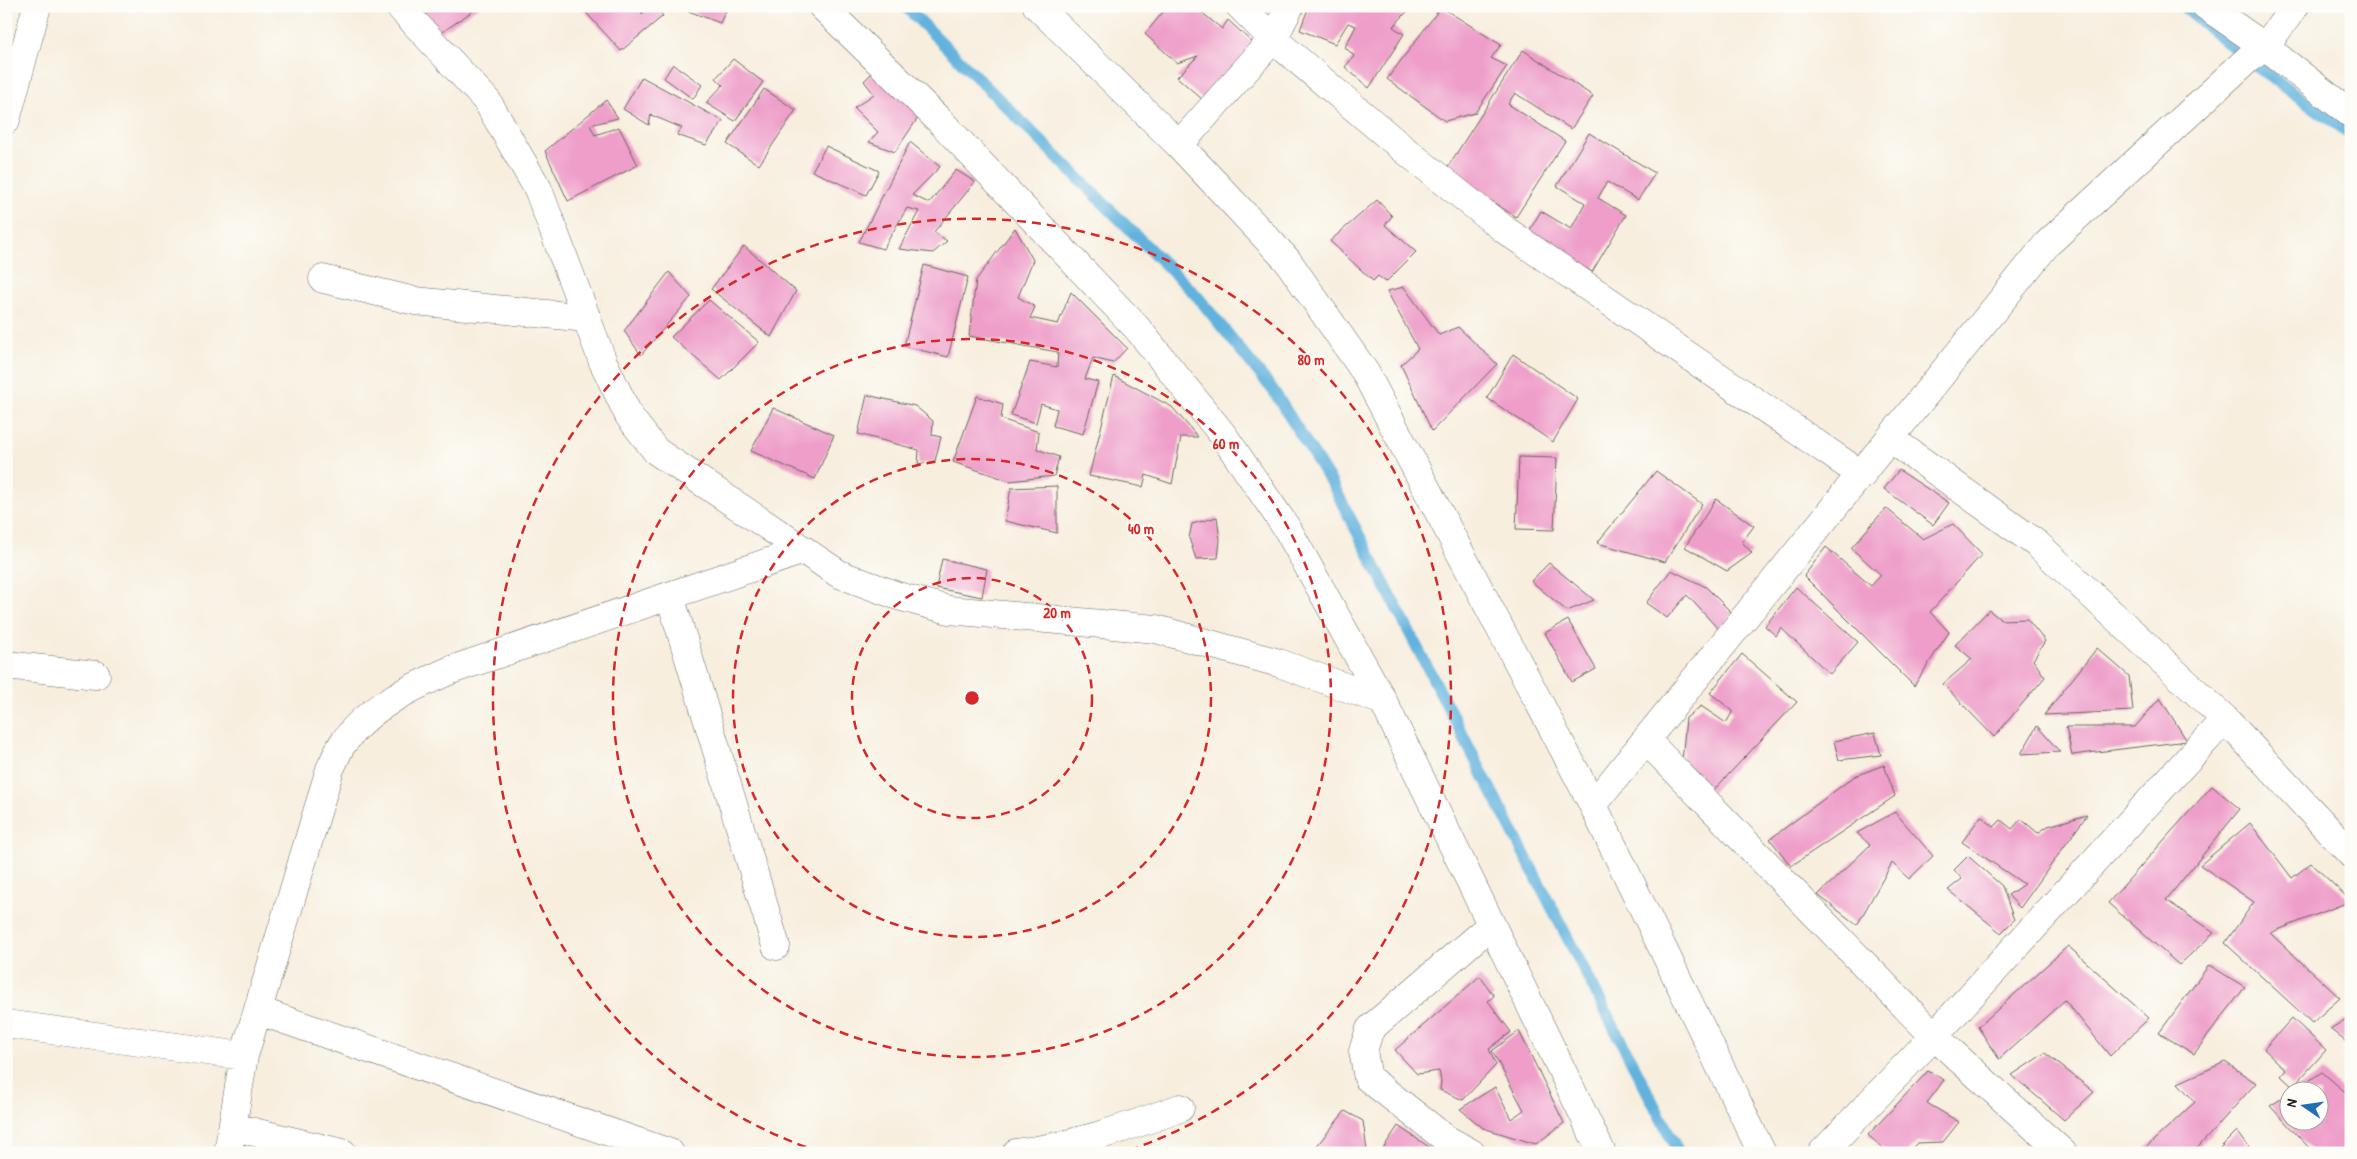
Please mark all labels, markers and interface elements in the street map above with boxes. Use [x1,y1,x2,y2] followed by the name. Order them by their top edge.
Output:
[1298,349,1324,370] text: 80 m
[1213,433,1239,454] text: 60 m
[1128,518,1154,539] text: 40 m
[1043,602,1071,623] text: 20 m
[963,689,981,707] centre of rings
[2280,1082,2330,1132] north arrow
[2281,1097,2301,1109] text: N

